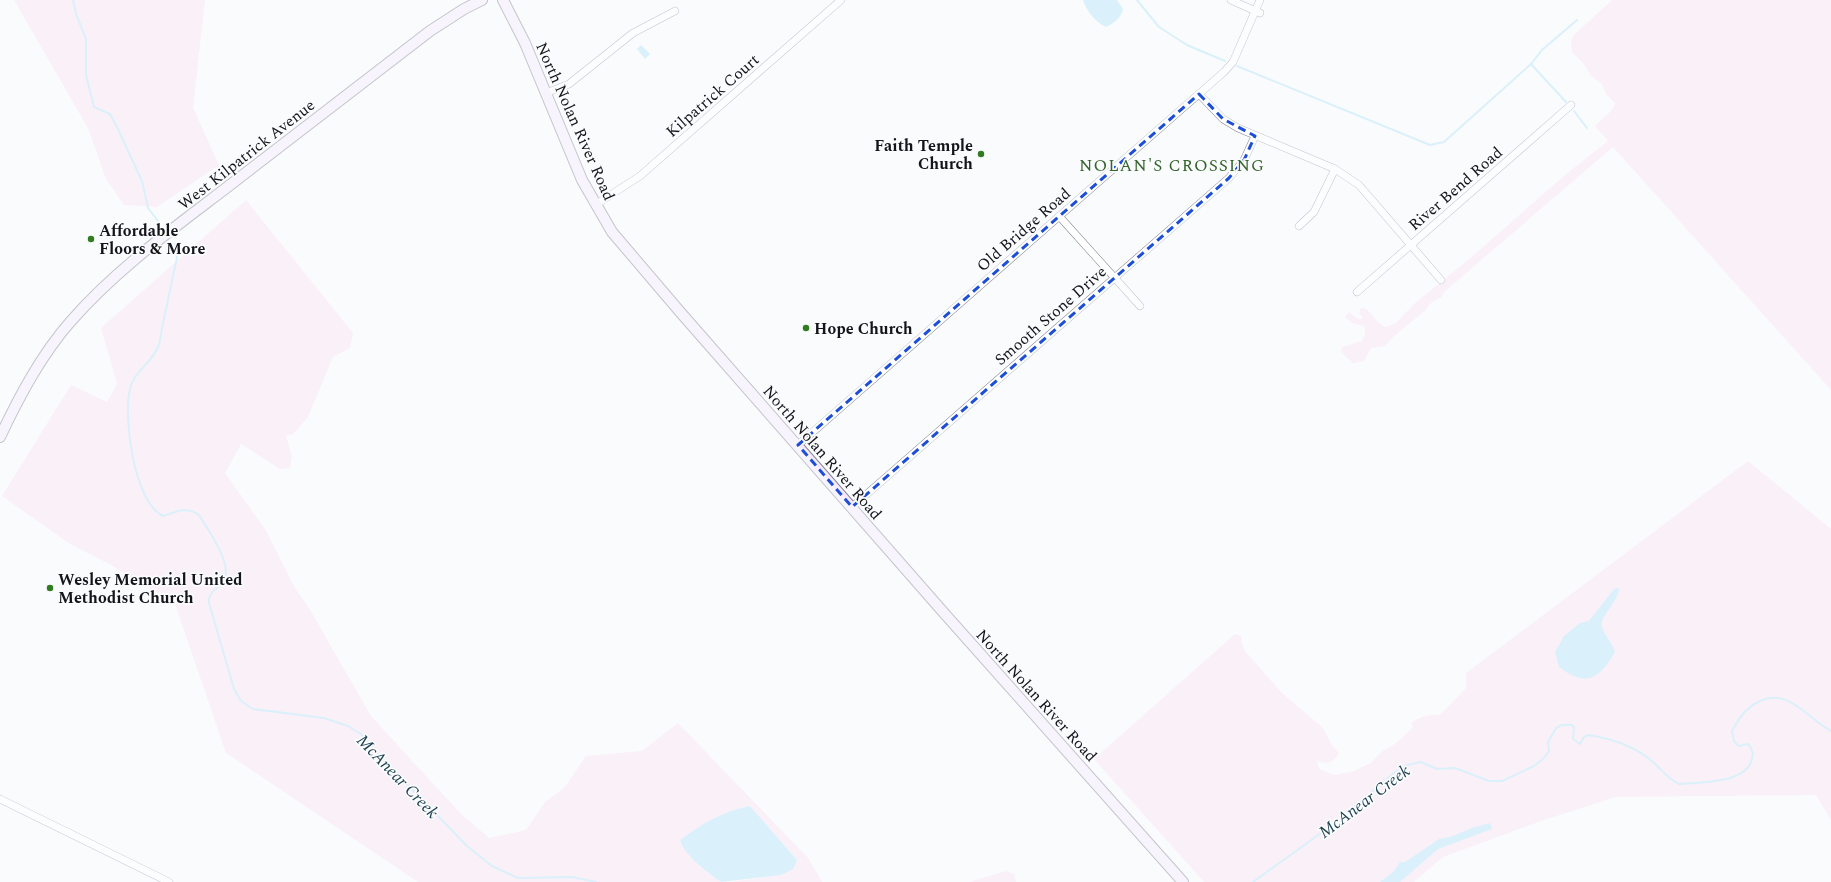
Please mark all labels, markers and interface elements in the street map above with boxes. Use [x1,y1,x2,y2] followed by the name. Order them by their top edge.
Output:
[529,38,621,205] street label: North Nolan River Road
[661,48,765,143] street label: Kilpatrick Court
[173,94,320,216] street label: West Kilpatrick Avenue
[874,134,973,176] place label: Faith Temple Church
[1403,141,1508,237] street label: River Bend Road
[976,149,986,159] marker: Faith Temple Church
[1079,153,1265,179] district label: NOLAN'S CROSSING
[971,182,1076,277] street label: Old Bridge Road
[99,219,205,261] place label: Affordable Floors & More
[86,234,96,244] marker: Affordable Floors & More
[989,260,1112,371] street label: Smooth Stone Drive
[814,317,913,341] place label: Hope Church
[801,323,811,333] marker: Hope Church
[757,380,888,525] street label: North Nolan River Road
[58,568,243,610] place label: Wesley Memorial United Methodist Church
[45,583,55,593] marker: Wesley Memorial United Methodist Church
[970,624,1103,767] street label: North Nolan River Road
[350,728,445,825] water label: McAnear Creek
[1313,759,1416,845] water label: McAnear Creek

